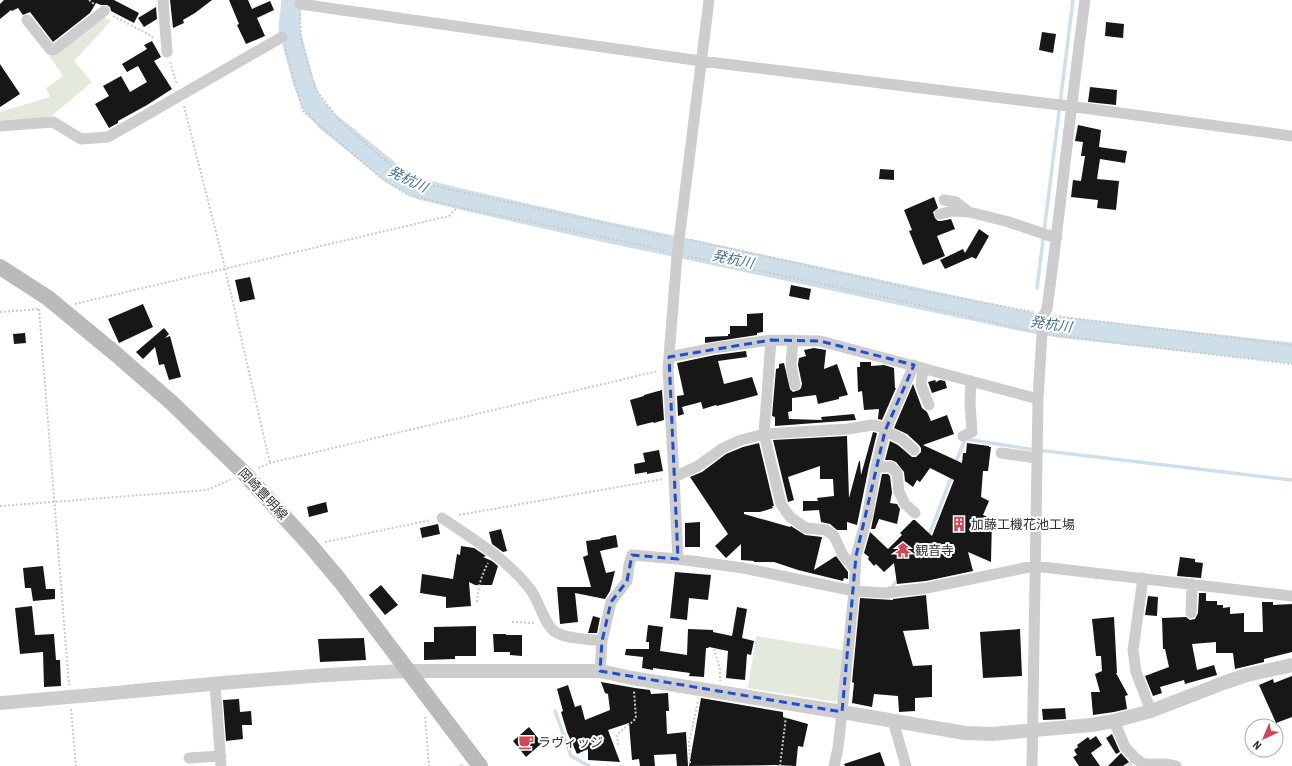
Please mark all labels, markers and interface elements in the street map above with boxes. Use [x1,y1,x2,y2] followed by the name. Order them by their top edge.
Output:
[386,163,432,196] water label: 発杭川
[711,247,757,272] water label: 発杭川
[1029,313,1075,335] water label: 発杭川
[235,465,291,523] street label: 岡崎豊明線
[950,515,968,533] building icon: 加藤工機花池工場
[971,517,1075,532] place label: 加藤工機花池工場
[894,541,912,559] temple icon: 観音寺
[915,543,954,558] place label: 観音寺
[1244,718,1284,758] north arrow
[517,733,535,751] cafe icon: ラヴィッジ
[538,735,603,750] place label: ラヴィッジ
[1250,738,1264,752] text: N

